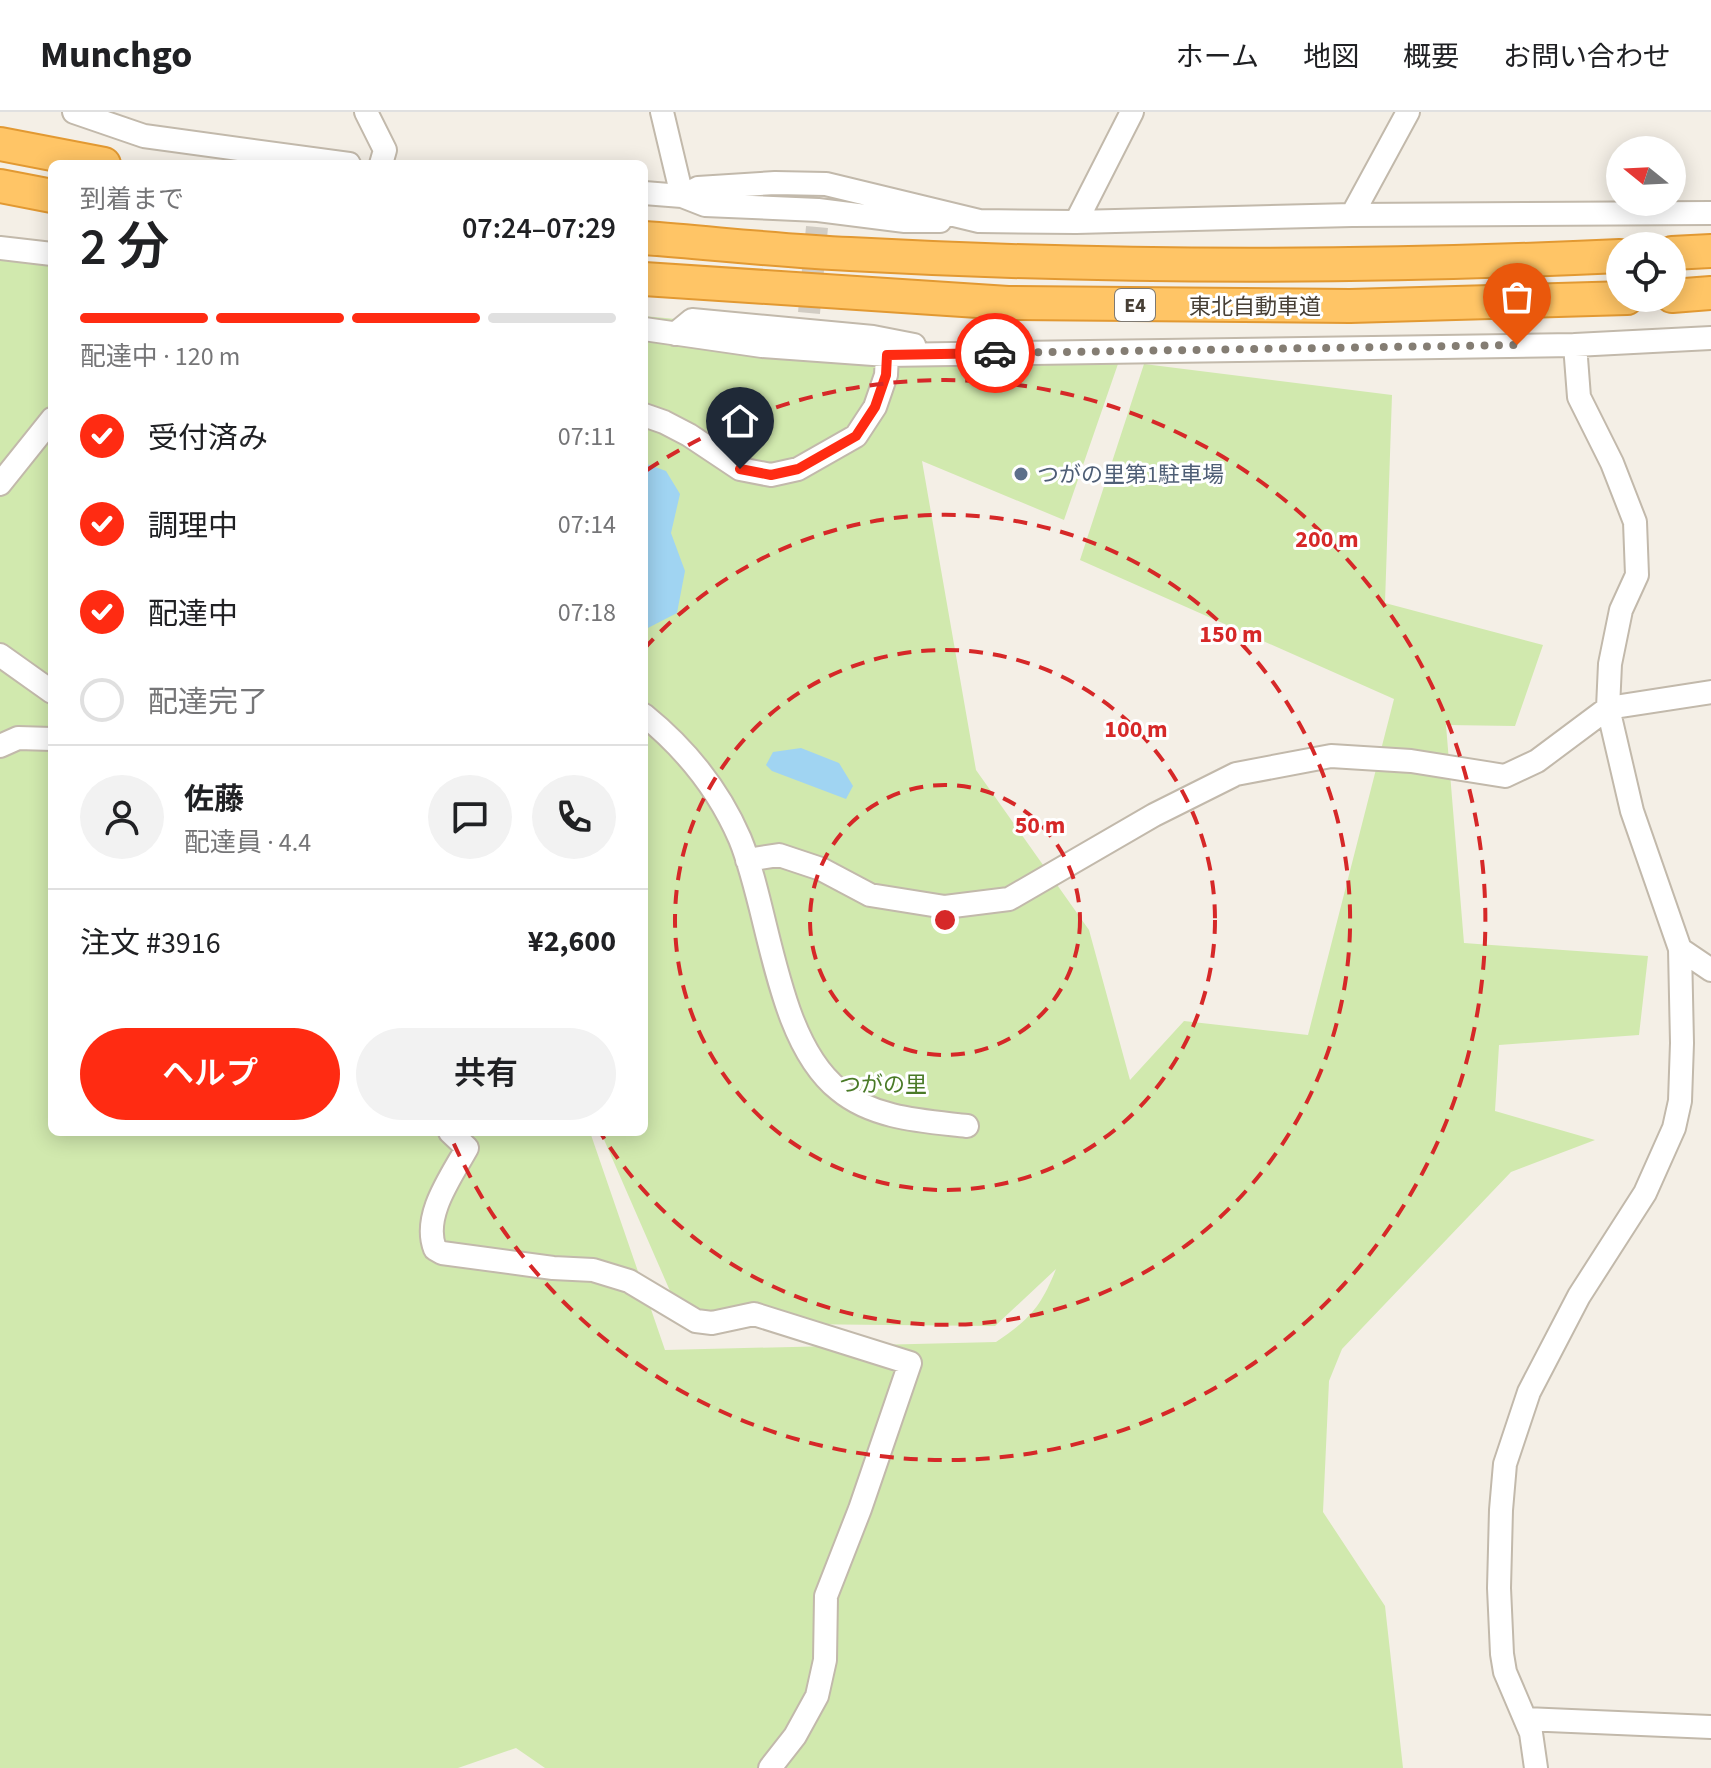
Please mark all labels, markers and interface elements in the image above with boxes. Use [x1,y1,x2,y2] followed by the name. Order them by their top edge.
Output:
[40,28,192,82] text: Munchgo
[1176,37,1259,77] text: ホーム
[1303,37,1359,77] text: 地図
[1403,37,1459,77] text: 概要
[1503,37,1671,77] text: お問い合わせ
[1606,136,1686,216] north arrow
[1606,136,1686,312] map controls
[80,181,184,218] text: 到着まで
[462,207,616,250] text: 07:24–07:29
[80,211,169,285] text: 2 分
[1606,232,1686,312] button: locate
[1483,263,1551,345] pin
[1495,275,1539,319] icon: bag
[1115,289,1155,321] road number: E4
[1189,291,1321,323] street label: 東北自動車道
[955,313,1035,393] courier
[973,331,1017,375] icon: car
[80,338,240,375] text: 配達中 · 120 m
[706,387,774,469] pin
[718,399,762,443] icon: home
[80,414,124,458] icon: check
[148,417,268,460] text: 受付済み
[558,418,616,455] text: 07:11
[1037,459,1224,491] place label: つがの里第1駐車場
[1012,465,1030,483] marker: つがの里第1駐車場
[80,502,124,546] icon: check
[148,505,238,548] text: 調理中
[558,506,616,543] text: 07:14
[1295,522,1359,557] text: 200 m
[80,590,124,634] icon: check
[148,593,238,636] text: 配達中
[558,594,616,631] text: 07:18
[1199,617,1263,652] text: 150 m
[148,681,268,724] text: 配達完了
[1104,712,1168,747] text: 100 m
[80,775,164,859] button: person
[428,775,512,859] button: chat
[532,775,616,859] button: phone
[184,778,244,821] text: 佐藤
[1015,808,1065,843] text: 50 m
[184,824,311,861] text: 配達員 · 4.4
[931,906,959,934] centre of rings
[528,920,616,963] text: ¥2,600
[80,922,221,965] text: 注文 #3916
[80,1028,340,1120] button: ヘルプ
[356,1028,616,1120] button: 共有
[839,1069,927,1101] park label: つがの里

